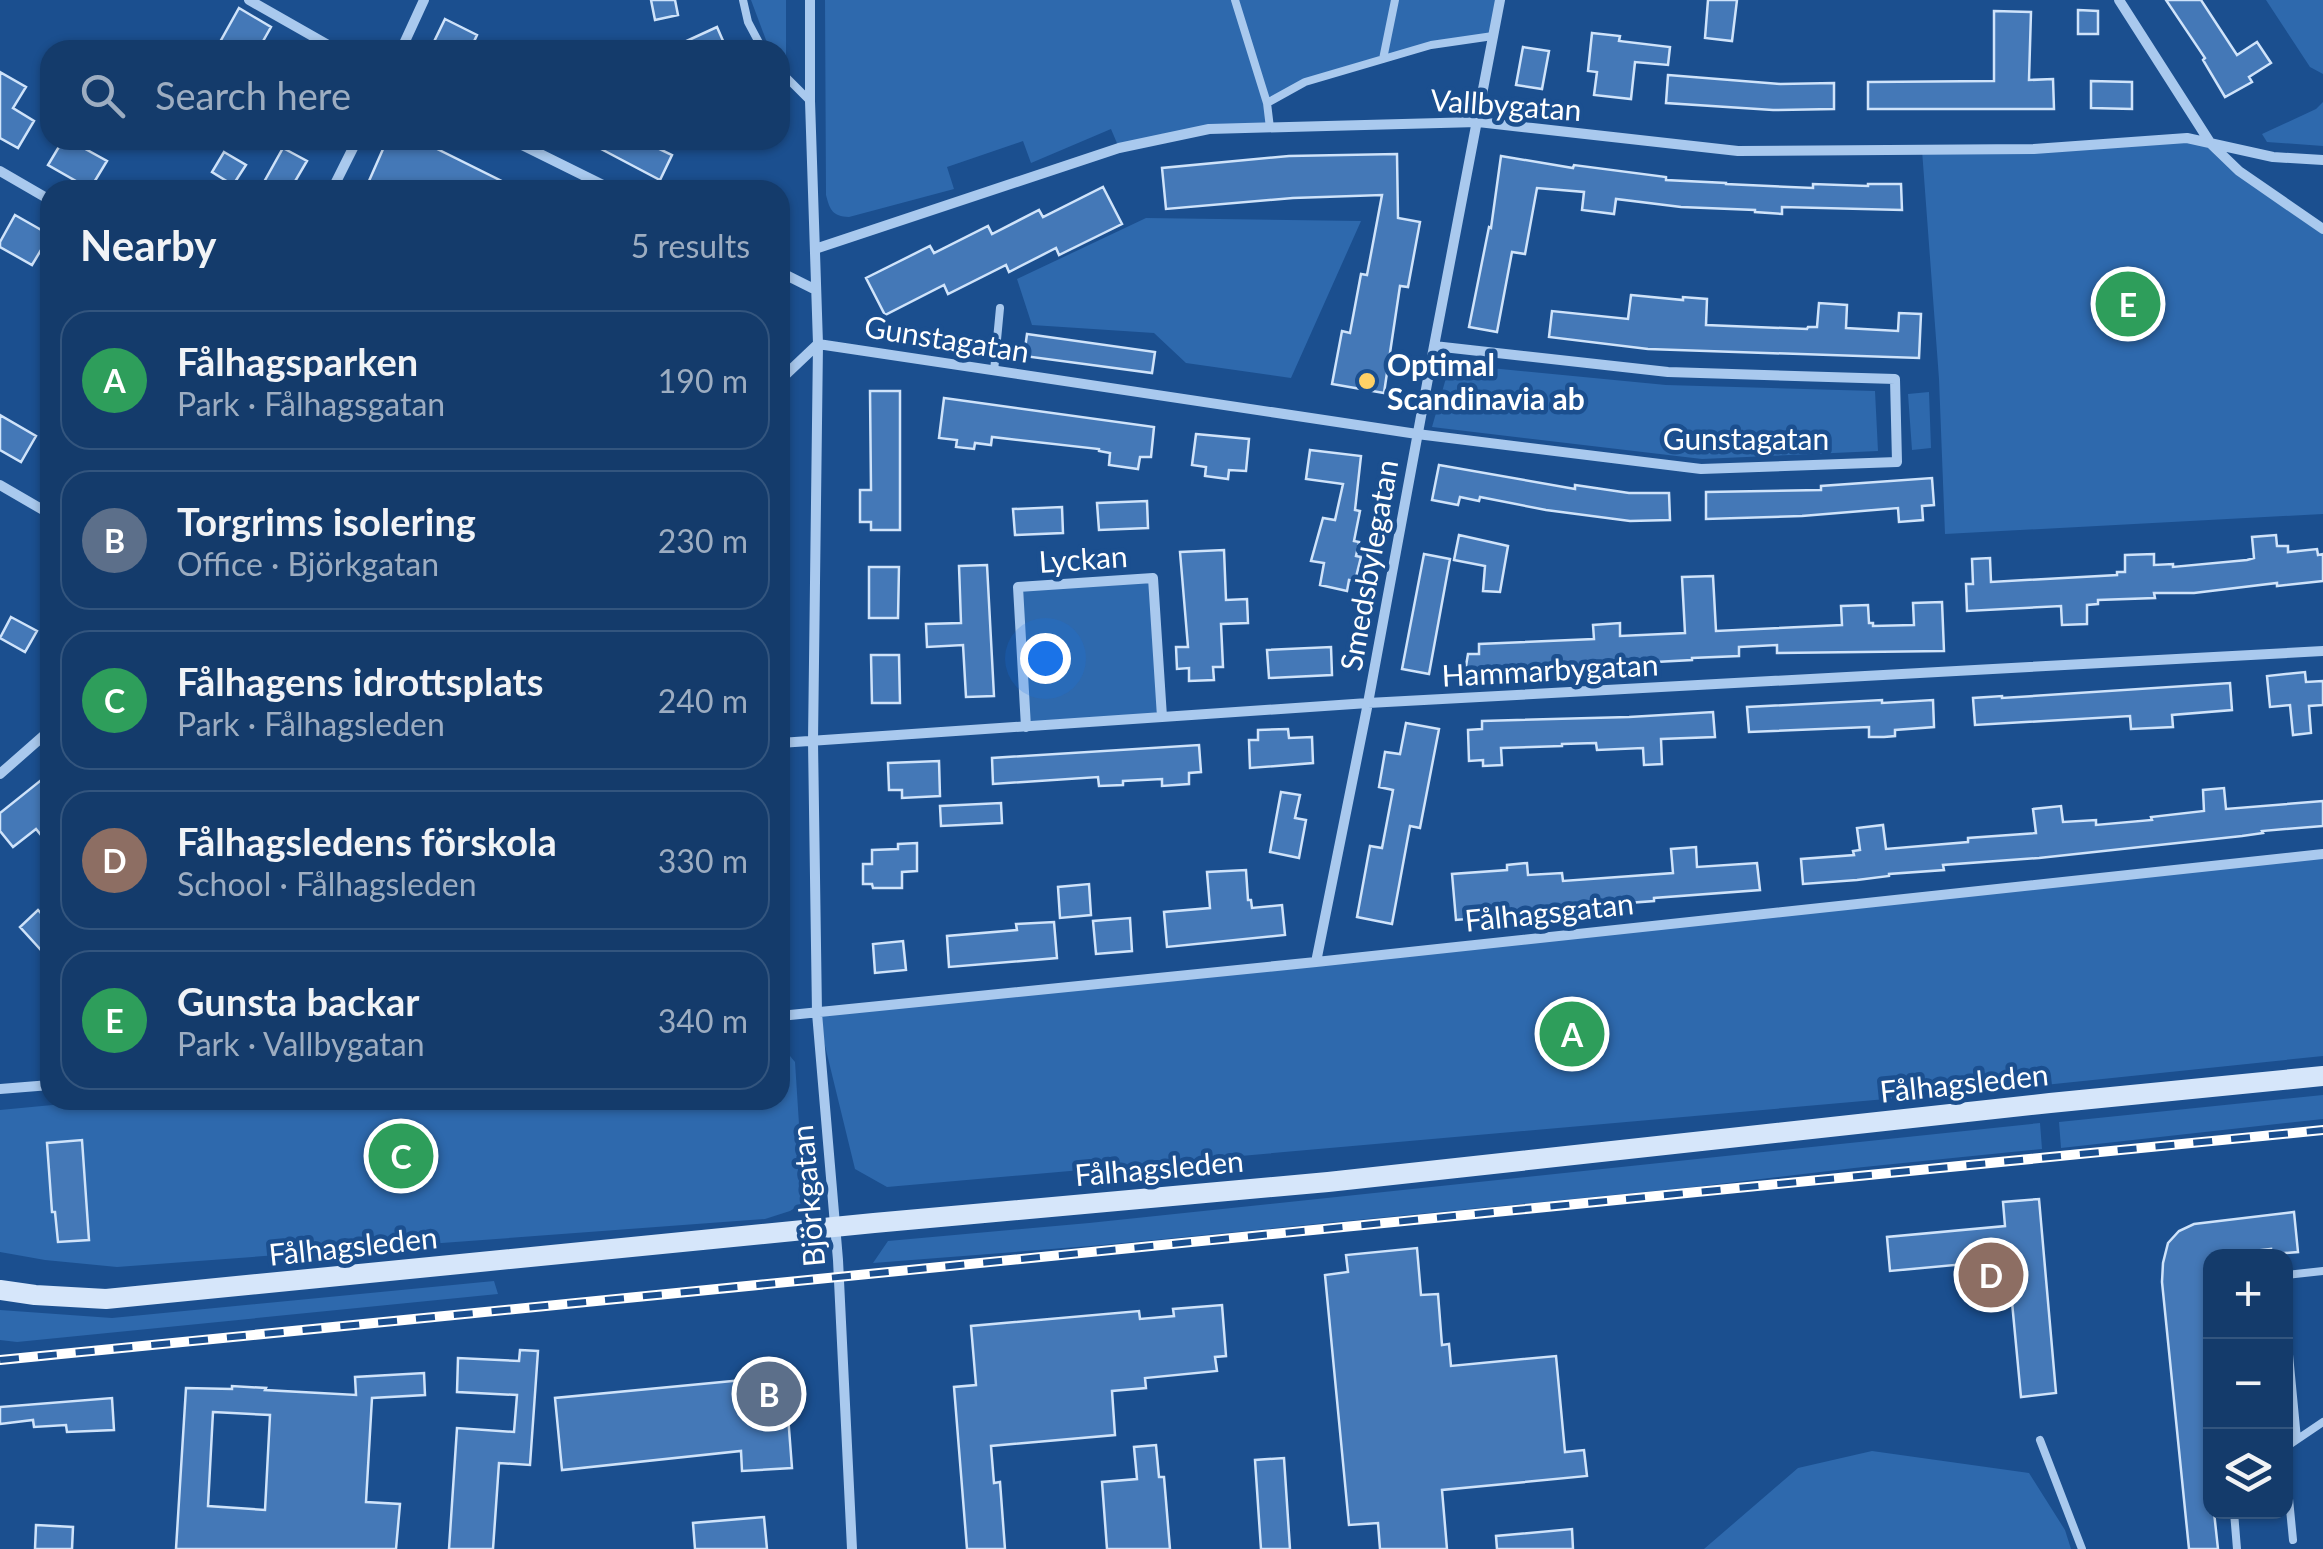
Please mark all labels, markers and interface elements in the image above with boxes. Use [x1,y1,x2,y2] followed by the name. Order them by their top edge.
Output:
[40,40,790,150] search box
[75,68,130,123] icon: search
[155,72,351,118] text: Search here
[1429,81,1583,127] street label: Vallbygatan
[80,220,217,270] text: Nearby
[631,226,750,265] text: 5 results
[2096,266,2160,342] pin: E
[862,307,1032,369] street label: Gunstagatan
[177,338,418,384] text: Fålhagsparken
[1387,346,1585,416] place label: Optimal Scandinavia ab
[103,361,126,400] text: A
[658,361,748,400] text: 190 m
[1356,370,1378,392] marker: Optimal Scandinavia ab
[177,384,445,423] text: Park · Fålhagsgatan
[1663,420,1829,456] street label: Gunstagatan
[1332,457,1404,673] street label: Smedsbylegatan
[177,498,476,544] text: Torgrims isolering
[104,521,125,560] text: B
[658,521,748,560] text: 230 m
[1037,537,1129,579] street label: Lyckan
[177,544,439,583] text: Office · Björkgatan
[1020,633,1071,684] your location
[1441,645,1659,693] street label: Hammarbygatan
[177,658,543,704] text: Fålhagens idrottsplats
[104,681,125,720] text: C
[658,681,748,720] text: 240 m
[177,704,445,743] text: Park · Fålhagsleden
[177,818,557,864] text: Fålhagsledens förskola
[102,841,127,880] text: D
[658,841,748,880] text: 330 m
[177,864,477,903] text: School · Fålhagsleden
[1463,884,1635,938] street label: Fålhagsgatan
[177,978,419,1024] text: Gunsta backar
[1540,996,1604,1072] pin: A
[105,1001,124,1040] text: E
[658,1001,748,1040] text: 340 m
[177,1024,425,1063] text: Park · Vallbygatan
[1878,1055,2050,1109] street label: Fålhagsleden
[368,1118,434,1194] pin: C
[783,1124,831,1268] street label: Björkgatan
[1073,1142,1245,1192] street label: Fålhagsleden
[267,1218,439,1272] street label: Fålhagsleden
[1958,1238,2024,1312] pin: D
[2203,1249,2293,1519] map controls
[2203,1249,2293,1339] button: +
[2203,1339,2293,1429] button: −
[736,1356,802,1432] pin: B
[2203,1429,2293,1519] button: layers

